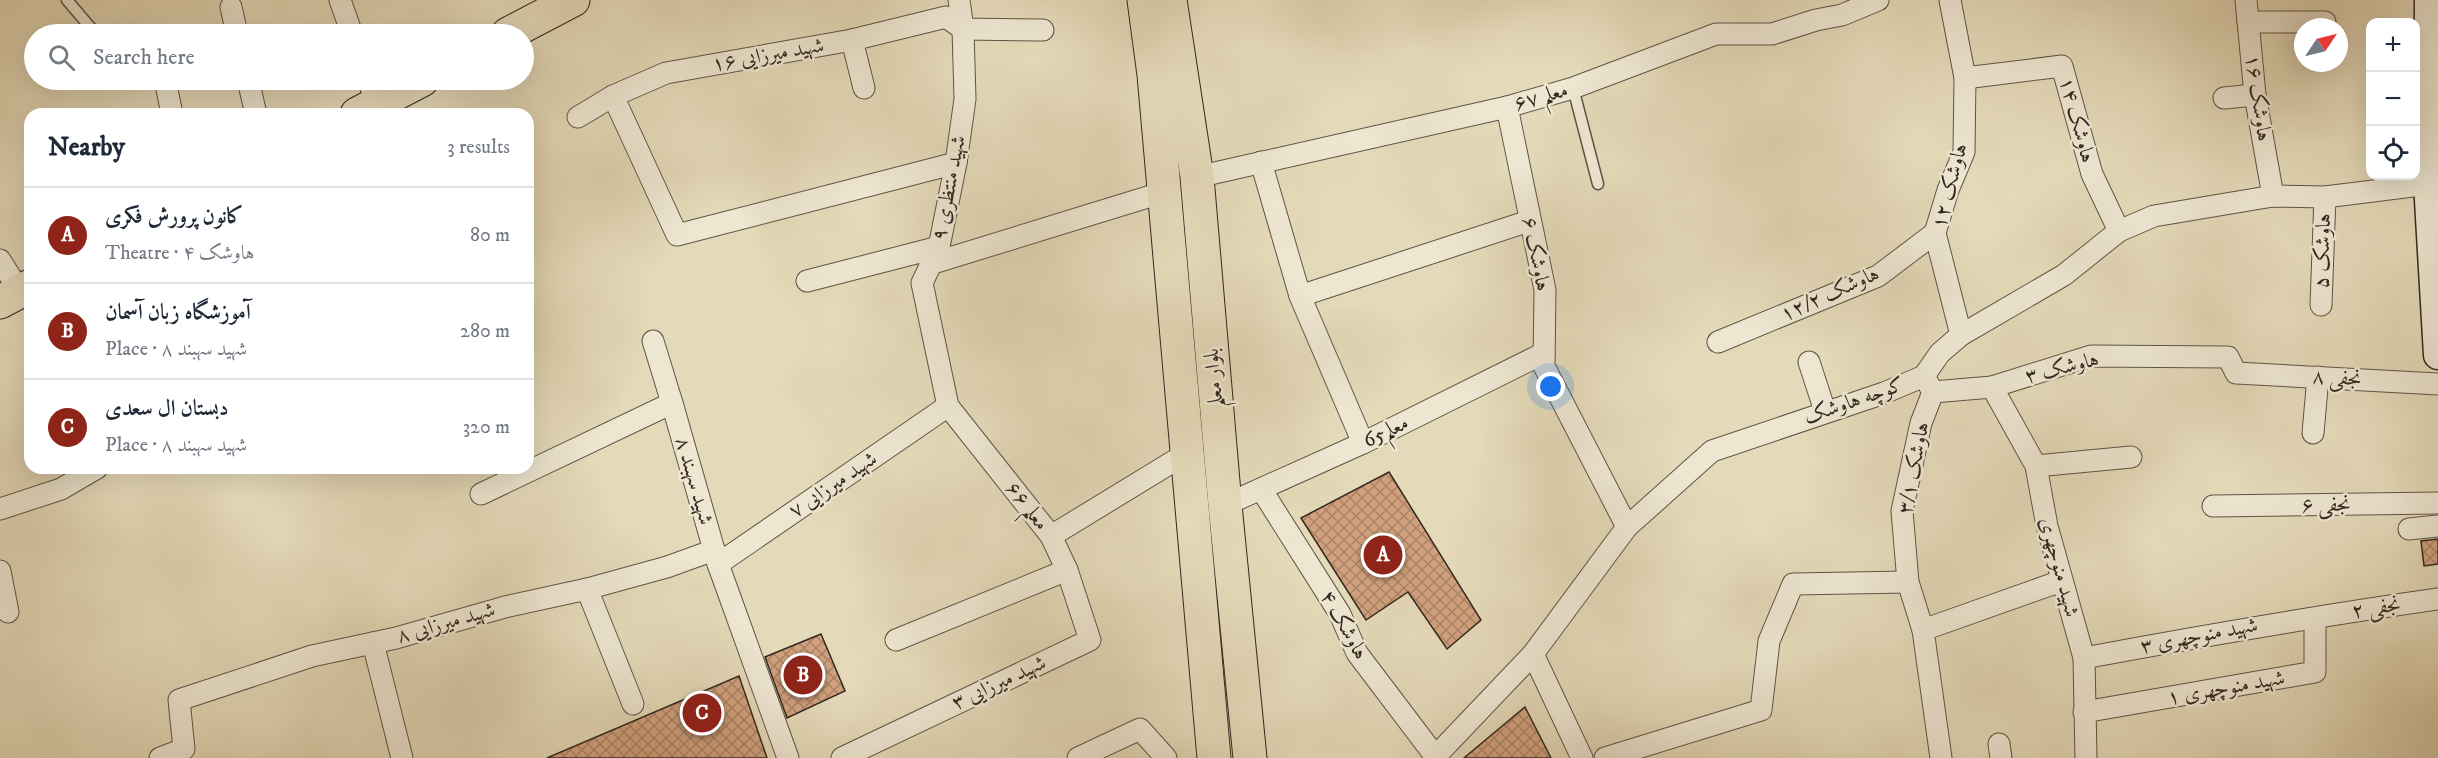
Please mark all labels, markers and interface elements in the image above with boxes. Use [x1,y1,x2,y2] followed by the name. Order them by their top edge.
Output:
[2294,18,2348,72] north arrow
[2366,18,2420,180] map controls
[2366,18,2420,72] button: +
[24,24,534,90] search box
[710,32,826,78] street label: شهید میرزایی ۱۶
[45,41,78,74] icon: search
[93,44,195,71] text: Search here
[2239,53,2277,143] street label: هاوشک ۱۶
[2366,72,2420,126] button: −
[2053,74,2101,166] street label: هاوشک ۱۴
[1511,77,1573,124] street label: معلم ۶۷
[2366,126,2420,180] button: locate
[48,131,125,164] text: Nearby
[926,133,972,243] street label: شهید منتظری ۹
[447,135,510,160] text: 3 results
[1926,140,1974,232] street label: هاوشک ۱۲
[105,203,244,230] text: کانون پرورش فکری
[2309,213,2337,289] street label: هاوشک ۵
[1516,215,1556,293] street label: هاوشک ۶
[61,223,74,248] text: A
[470,223,510,248] text: 80 m
[105,241,255,266] text: Theatre · هاوشک ۴
[1777,261,1883,327] street label: هاوشک ۱۲/۲
[105,299,251,326] text: آموزشگاه زبان آسمان
[61,319,74,344] text: B
[460,319,510,344] text: 280 m
[105,337,247,362] text: Place · شهید سهبند ۸
[2022,346,2102,390] street label: هاوشک ۳
[1198,347,1237,409] street label: بلوار معلم
[2312,364,2362,393] street label: نجفی ۸
[1536,372,1565,401] your location
[1800,372,1908,430] street label: کوچه هاوشک
[105,395,229,422] text: دبستان ال سعدی
[1359,410,1416,460] street label: معلم65
[61,415,74,440] text: C
[463,415,510,440] text: 320 m
[1892,420,1936,516] street label: هاوشک ۳/۱
[105,433,247,458] text: Place · شهید سهبند ۸
[669,434,719,528] street label: شهید سهبند ۸
[784,446,882,524] street label: شهید میرزایی ۷
[994,476,1054,540] street label: معلم ۶۶
[2301,492,2351,519] street label: نجفی ۶
[2033,514,2085,620] street label: شهید منوچهری
[1364,532,1402,578] pin: A
[1314,586,1374,664] street label: هاوشک ۴
[2350,591,2403,626] street label: نجفی ۲
[394,597,498,649] street label: شهید میرزایی ۸
[2138,612,2260,660] street label: شهید منوچهری ۳
[948,650,1050,716] street label: شهید میرزایی ۳
[784,652,822,698] pin: B
[2165,665,2287,711] street label: شهید منوچهری ۱
[682,690,722,736] pin: C

